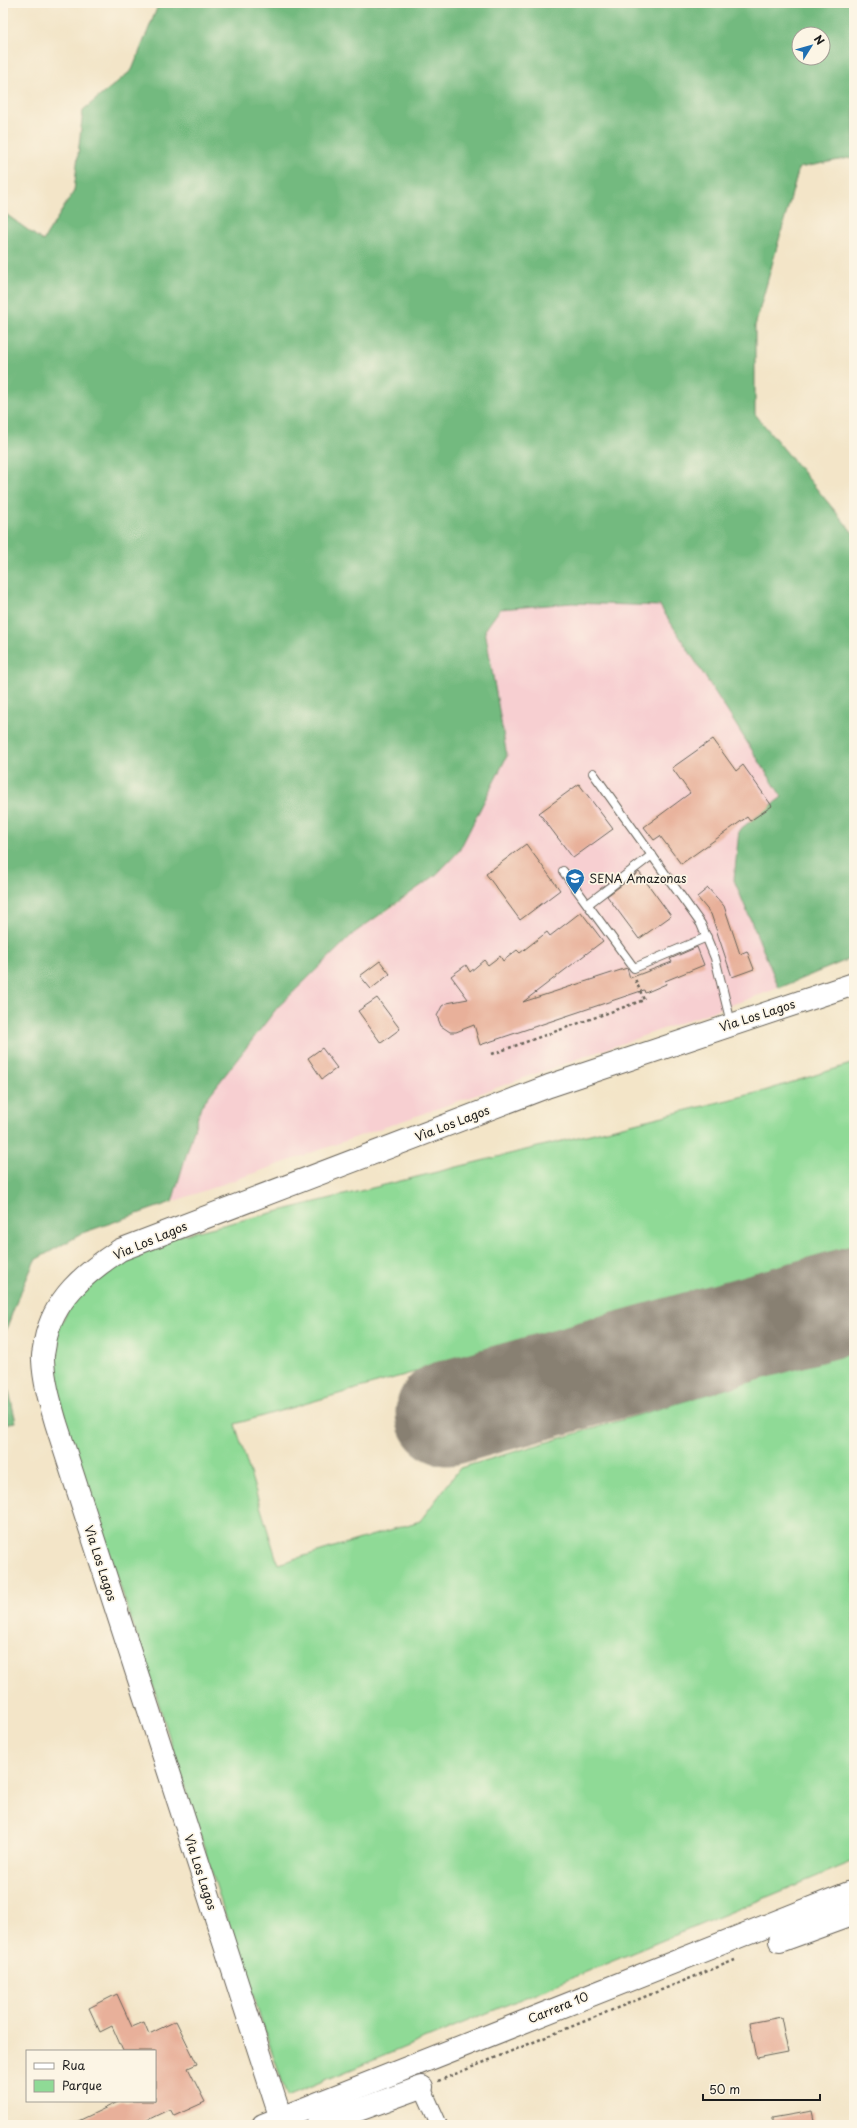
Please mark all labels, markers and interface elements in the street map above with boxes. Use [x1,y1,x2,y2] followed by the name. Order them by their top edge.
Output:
[791,26,831,66] north arrow
[810,31,829,49] text: N
[564,867,586,895] school or university icon: SENA Amazonas
[589,869,687,887] place label: SENA Amazonas
[717,994,798,1036] street label: Vìa Los Lagos
[412,1100,492,1145] street label: Vìa Los Lagos
[110,1216,190,1264] street label: Vìa Los Lagos
[80,1523,122,1604] street label: Vìa Los Lagos
[180,1832,222,1913] street label: Vìa Los Lagos
[525,1987,591,2027] street label: Carrera 10
[26,2050,156,2102] legend
[62,2056,86,2074] text: Rua
[62,2076,102,2094] text: Parque
[703,2076,820,2102] scale bar
[709,2080,740,2098] text: 50 m

